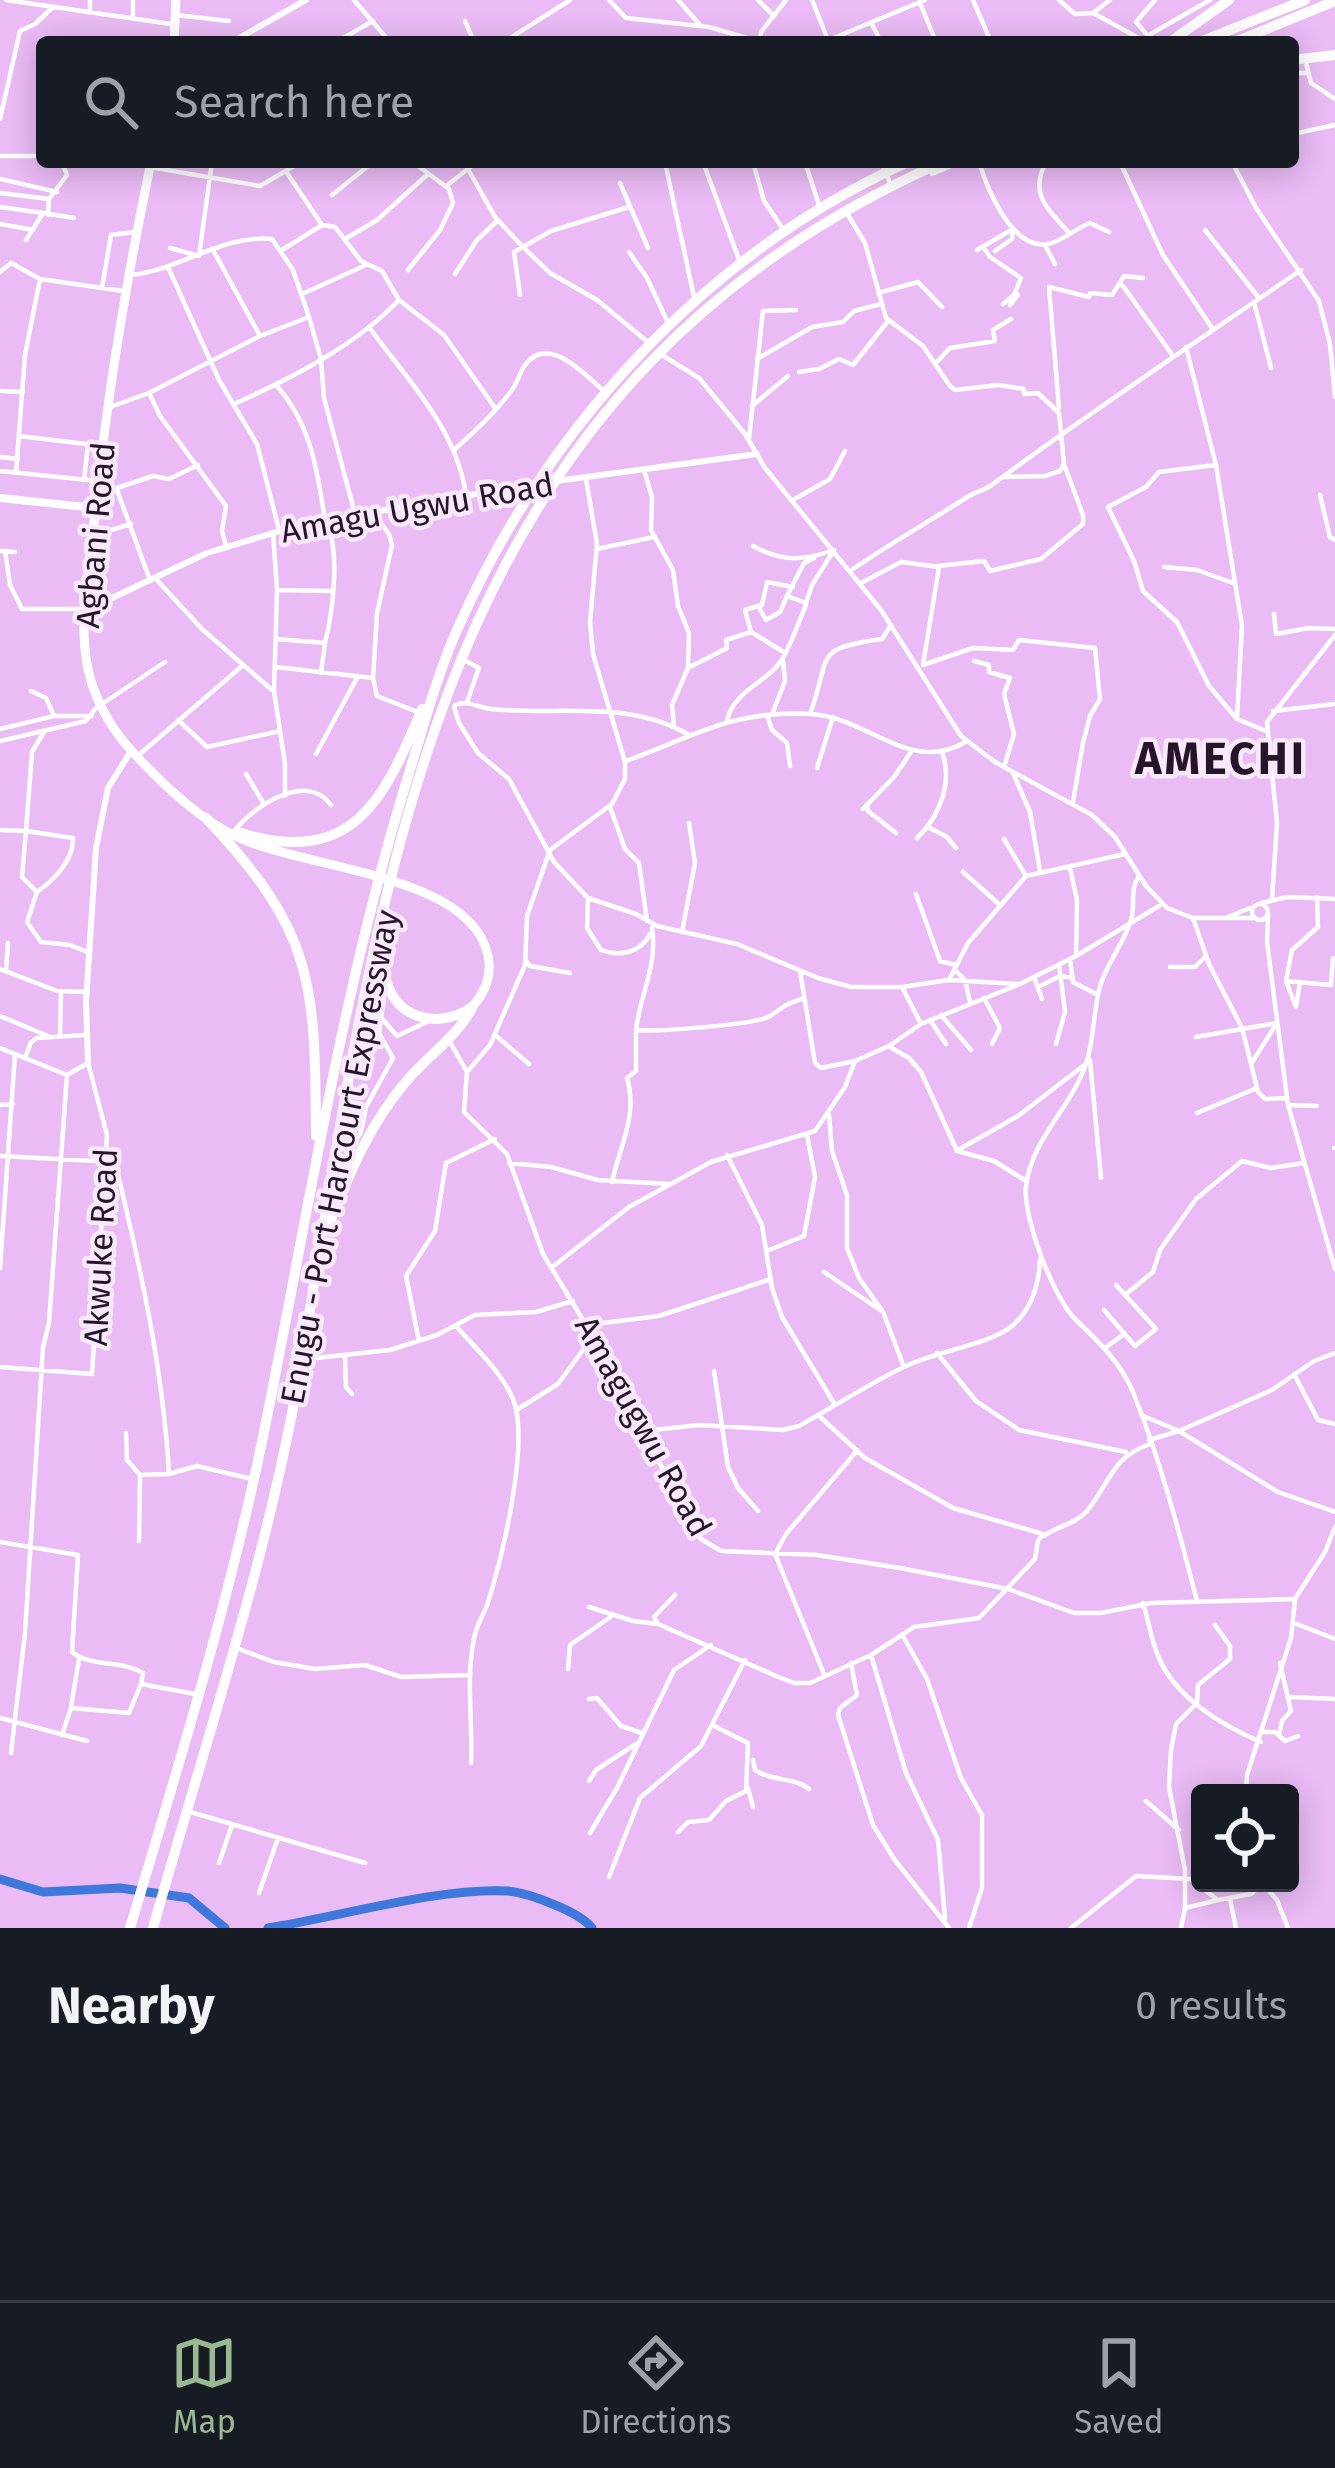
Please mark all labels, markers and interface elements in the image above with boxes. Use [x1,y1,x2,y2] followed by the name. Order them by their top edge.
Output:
[36,36,1299,168] search box
[78,69,144,135] icon: search
[174,75,414,129] text: Search here
[68,440,124,630] street label: Agbani Road
[278,464,557,552] street label: Amagu Ugwu Road
[1134,732,1307,786] district label: AMECHI
[272,907,408,1408] street label: Enugu - Port Harcourt Expressway
[76,1147,126,1347] street label: Akwuke Road
[566,1309,720,1544] street label: Amagugwu Road
[1191,1784,1299,1892] map controls
[1191,1784,1299,1892] button: locate
[48,1975,214,2037] text: Nearby
[1135,1983,1287,2029] text: 0 results
[171,2330,237,2442] tab: Map
[580,2330,732,2442] tab: Directions
[1074,2330,1164,2442] tab: Saved

